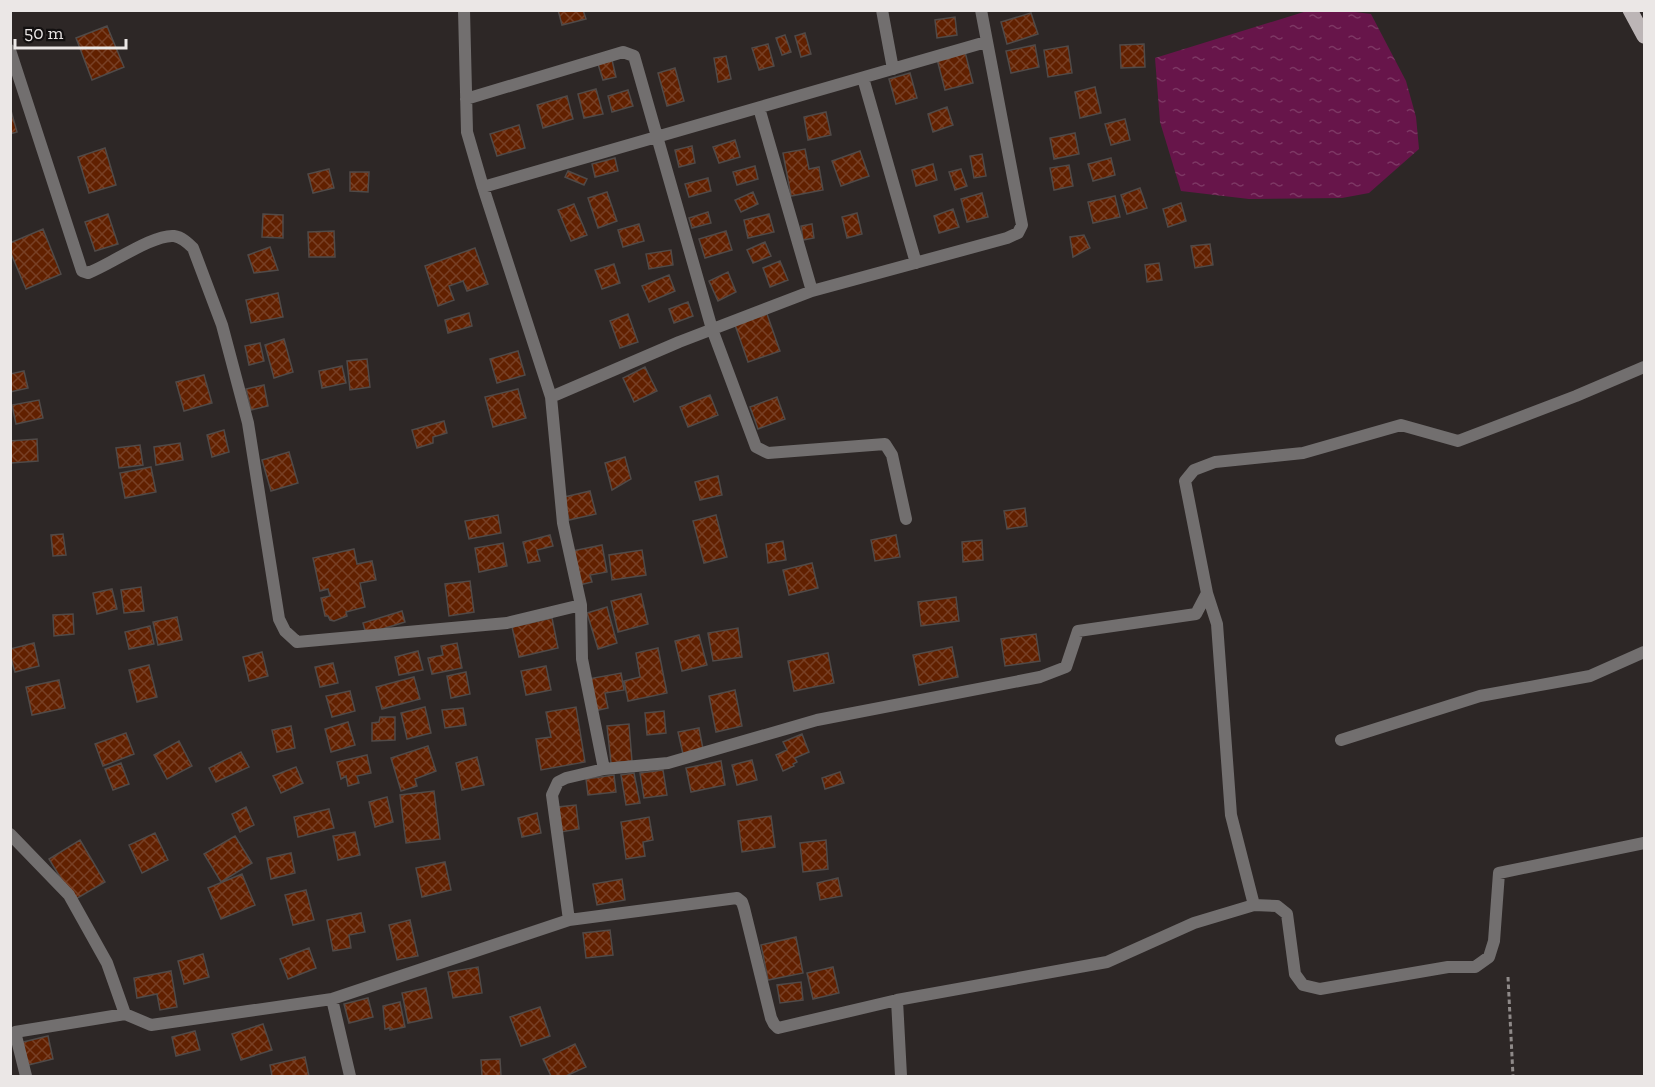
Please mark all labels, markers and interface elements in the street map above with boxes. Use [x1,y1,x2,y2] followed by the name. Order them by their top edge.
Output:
[15,12,126,50] scale bar
[24,22,64,44] text: 50 m

